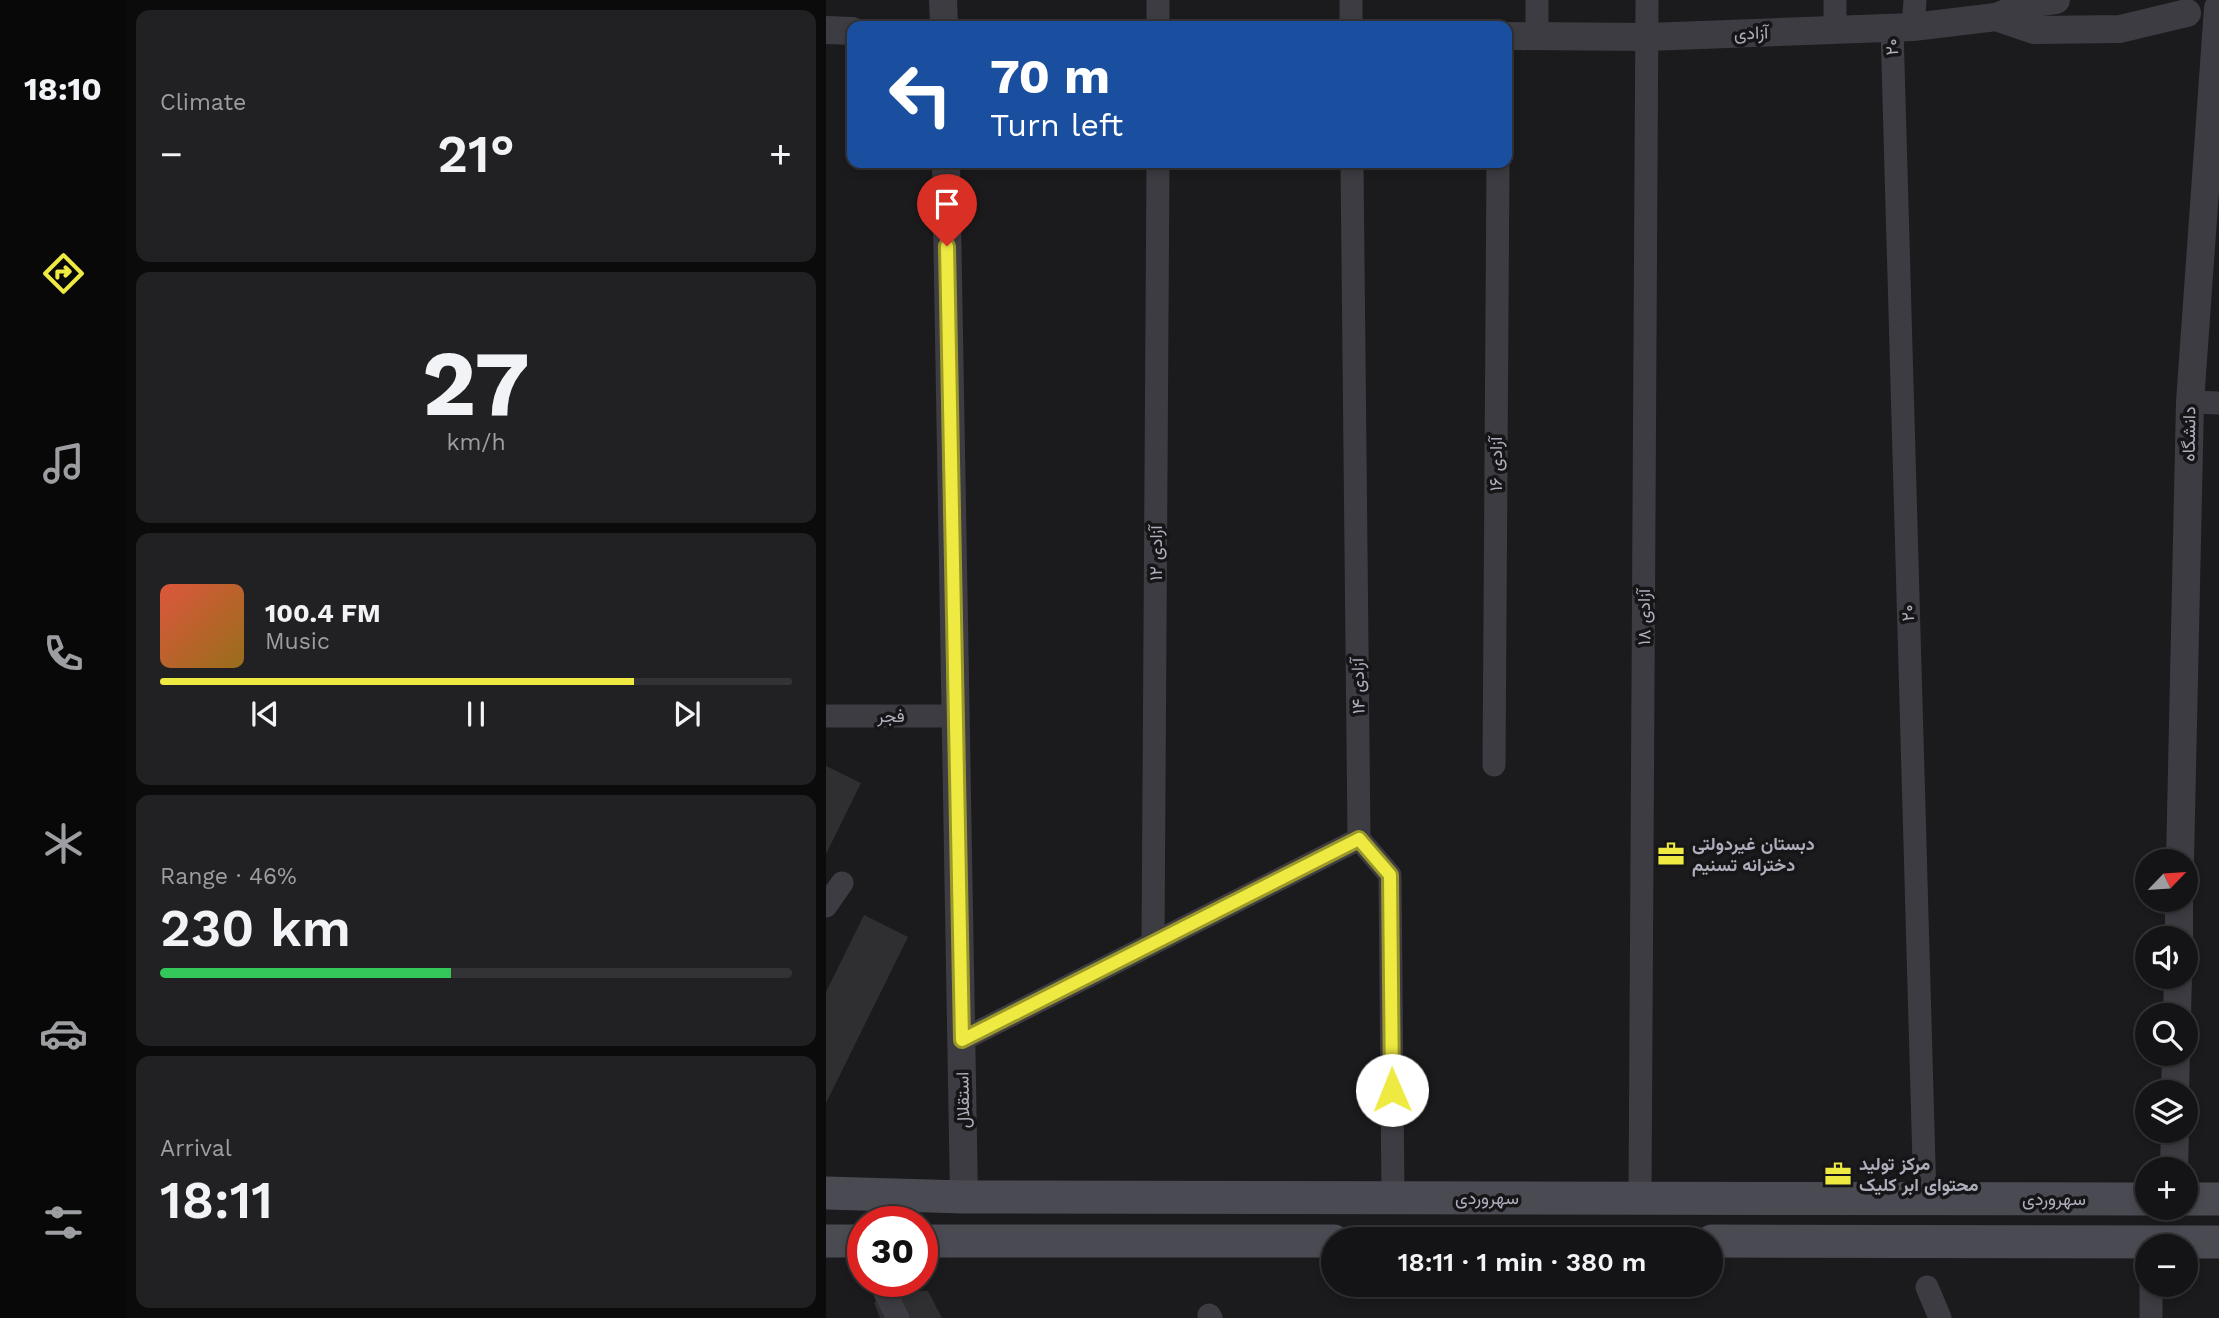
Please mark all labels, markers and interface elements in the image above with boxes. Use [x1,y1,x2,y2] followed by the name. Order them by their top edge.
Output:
[1733,21,1770,45] street label: آزادی
[1881,38,1902,56] street label: ۲۰
[990,47,1110,105] text: 70 m
[875,49,966,140] icon: left
[24,70,102,108] text: 18:10
[160,89,246,116] text: Climate
[990,106,1123,144] text: Turn left
[437,124,515,185] text: 21°
[160,132,183,176] text: −
[769,132,792,176] text: +
[917,174,977,246] pin
[928,185,966,223] icon: arrive
[39,249,88,298] icon: directions
[422,330,530,437] text: 27
[2178,406,2199,462] street label: دانشگاه
[446,429,506,456] text: km/h
[1485,435,1507,491] street label: آزادی ۱۶
[39,439,88,488] icon: music
[1145,523,1167,581] street label: آزادی ۱۲
[1633,587,1655,645] street label: آزادی ۱۸
[265,598,381,628] text: 100.4 FM
[1897,604,1918,622] street label: ۲۰
[265,628,330,655] text: Music
[39,629,88,678] icon: phone
[1346,656,1369,714] street label: آزادی ۱۴
[246,695,284,733] icon: previous
[457,695,495,733] icon: pause
[668,695,706,733] icon: next
[876,705,905,727] street label: فجر
[39,819,88,868] icon: climate
[1692,833,1815,877] place label: دبستان غیردولتی دخترانه تسنیم
[1656,839,1686,869] office icon: دبستان غیردولتی دخترانه تسنیم
[2135,849,2198,912] north arrow
[2135,849,2198,1297] map controls
[160,863,297,890] text: Range · 46%
[160,898,351,959] text: 230 km
[2135,926,2198,989] button: sound
[2135,1003,2198,1066] button: search
[39,1009,88,1058] icon: car
[1355,1053,1429,1127] position arrow
[952,1072,974,1128] street label: استقلال
[2135,1080,2198,1143] button: layers
[160,1135,232,1162] text: Arrival
[1859,1153,1979,1196] place label: مرکز تولید محتوای ابر کلیک
[2135,1157,2198,1220] button: +
[1823,1159,1853,1189] office icon: مرکز تولید محتوای ابر کلیک
[160,1170,273,1231] text: 18:11
[1455,1187,1519,1209] street label: سهروردی
[2022,1188,2086,1210] street label: سهروردی
[39,1198,88,1247] icon: filters
[847,1206,938,1297] speed limit sign: 30
[2135,1234,2198,1297] button: −
[1398,1247,1646,1277] text: 18:11 · 1 min · 380 m

